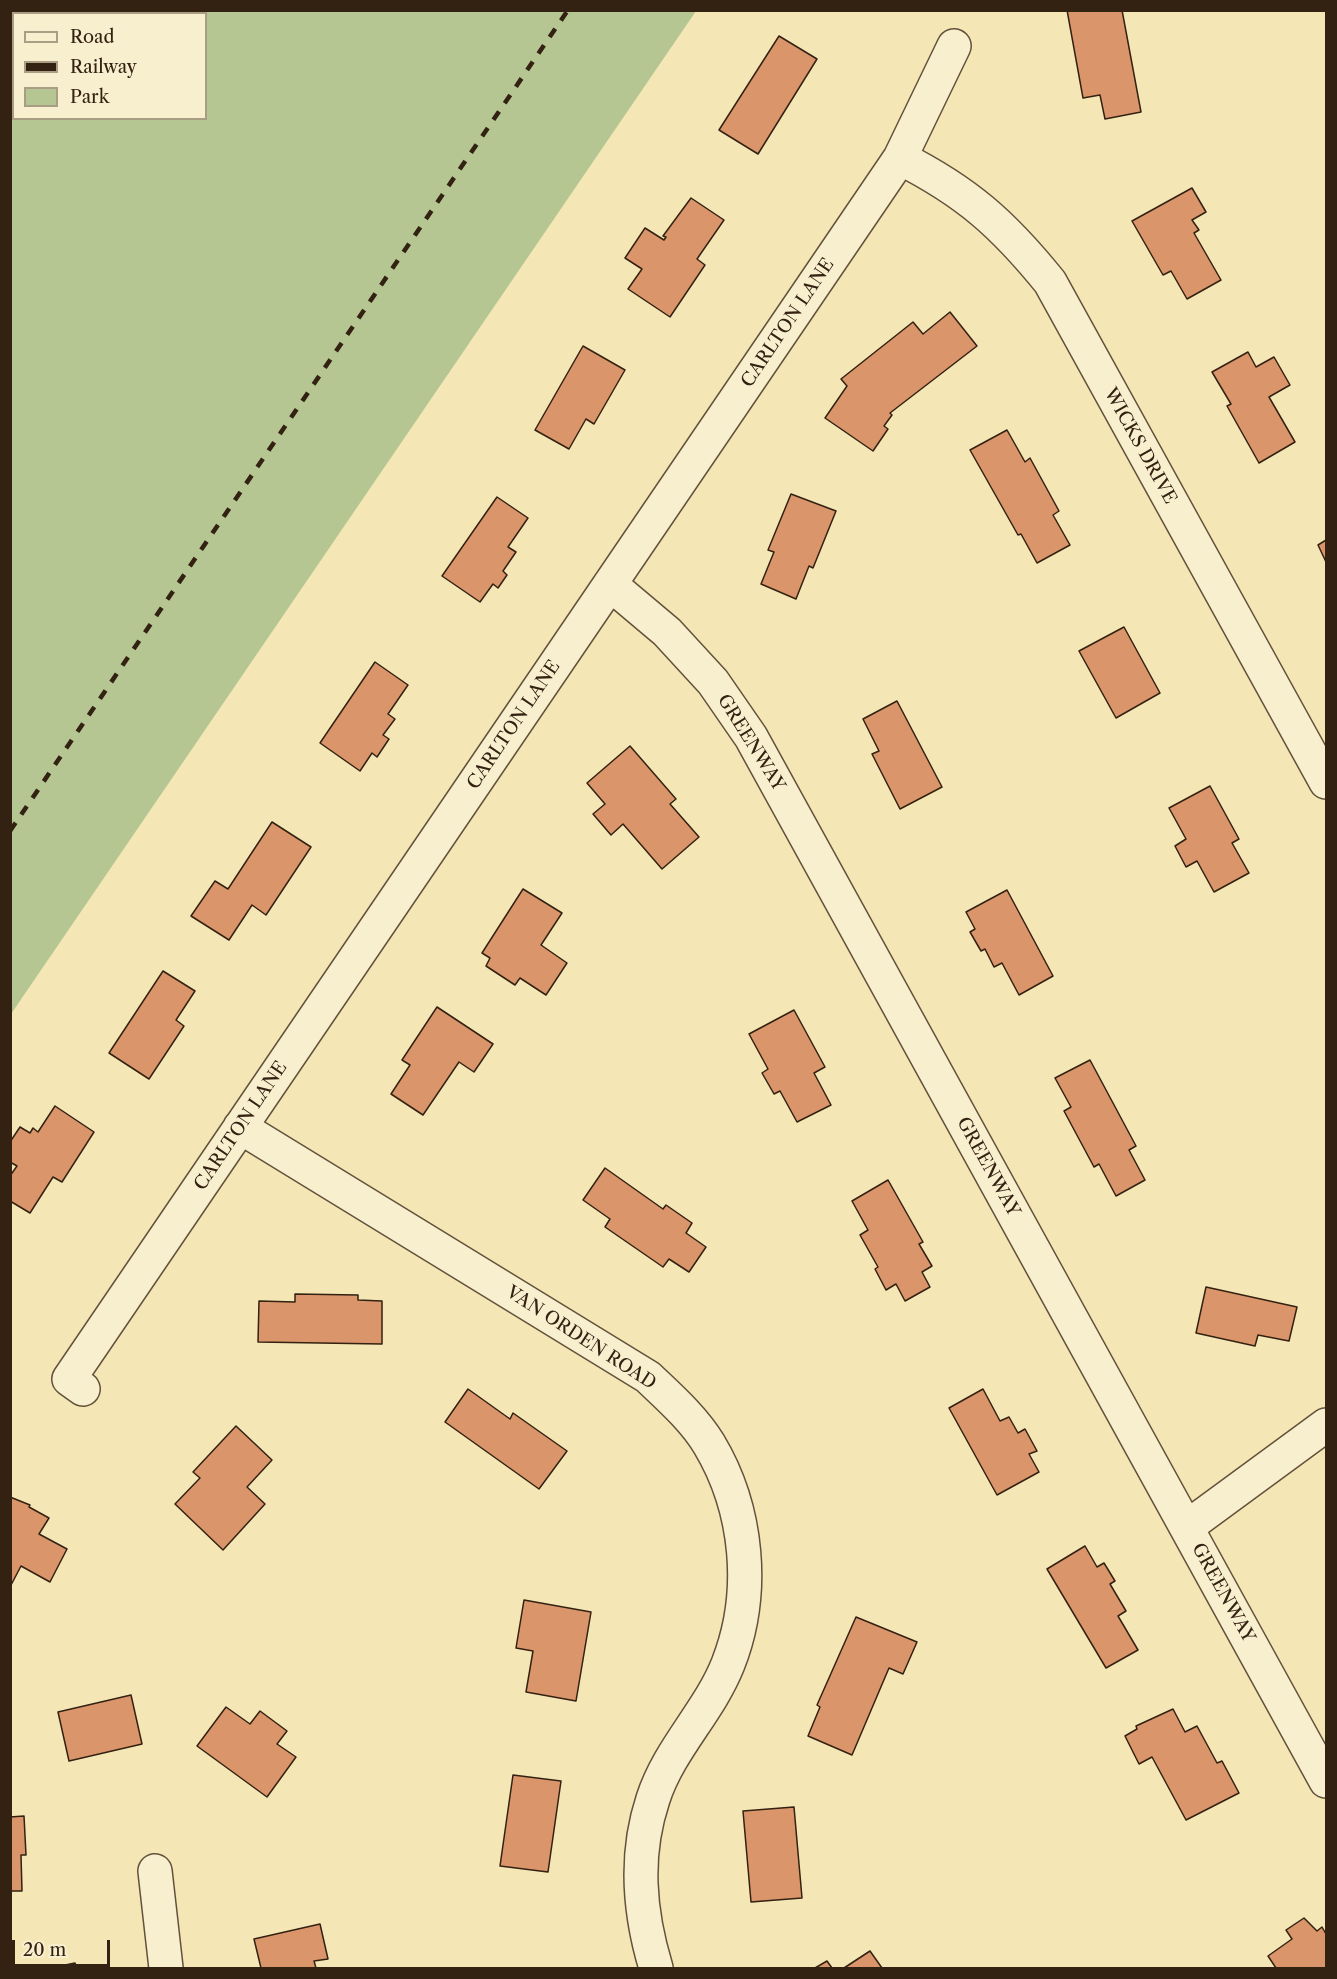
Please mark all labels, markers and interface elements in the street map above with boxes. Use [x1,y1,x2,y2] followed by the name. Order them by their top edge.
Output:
[12,12,207,120] legend
[70,26,115,48] text: Road
[70,56,137,78] text: Railway
[70,86,109,108] text: Park
[737,254,839,392] street label: CARLTON LANE
[1099,384,1181,508] street label: WICKS DRIVE
[463,656,565,794] street label: CARLTON LANE
[713,690,789,796] street label: GREENWAY
[190,1057,292,1195] street label: CARLTON LANE
[952,1114,1024,1220] street label: GREENWAY
[502,1281,660,1395] street label: VAN ORDEN ROAD
[1187,1540,1259,1646] street label: GREENWAY
[15,1928,112,1966] scale bar
[23,1939,66,1961] text: 20 m

